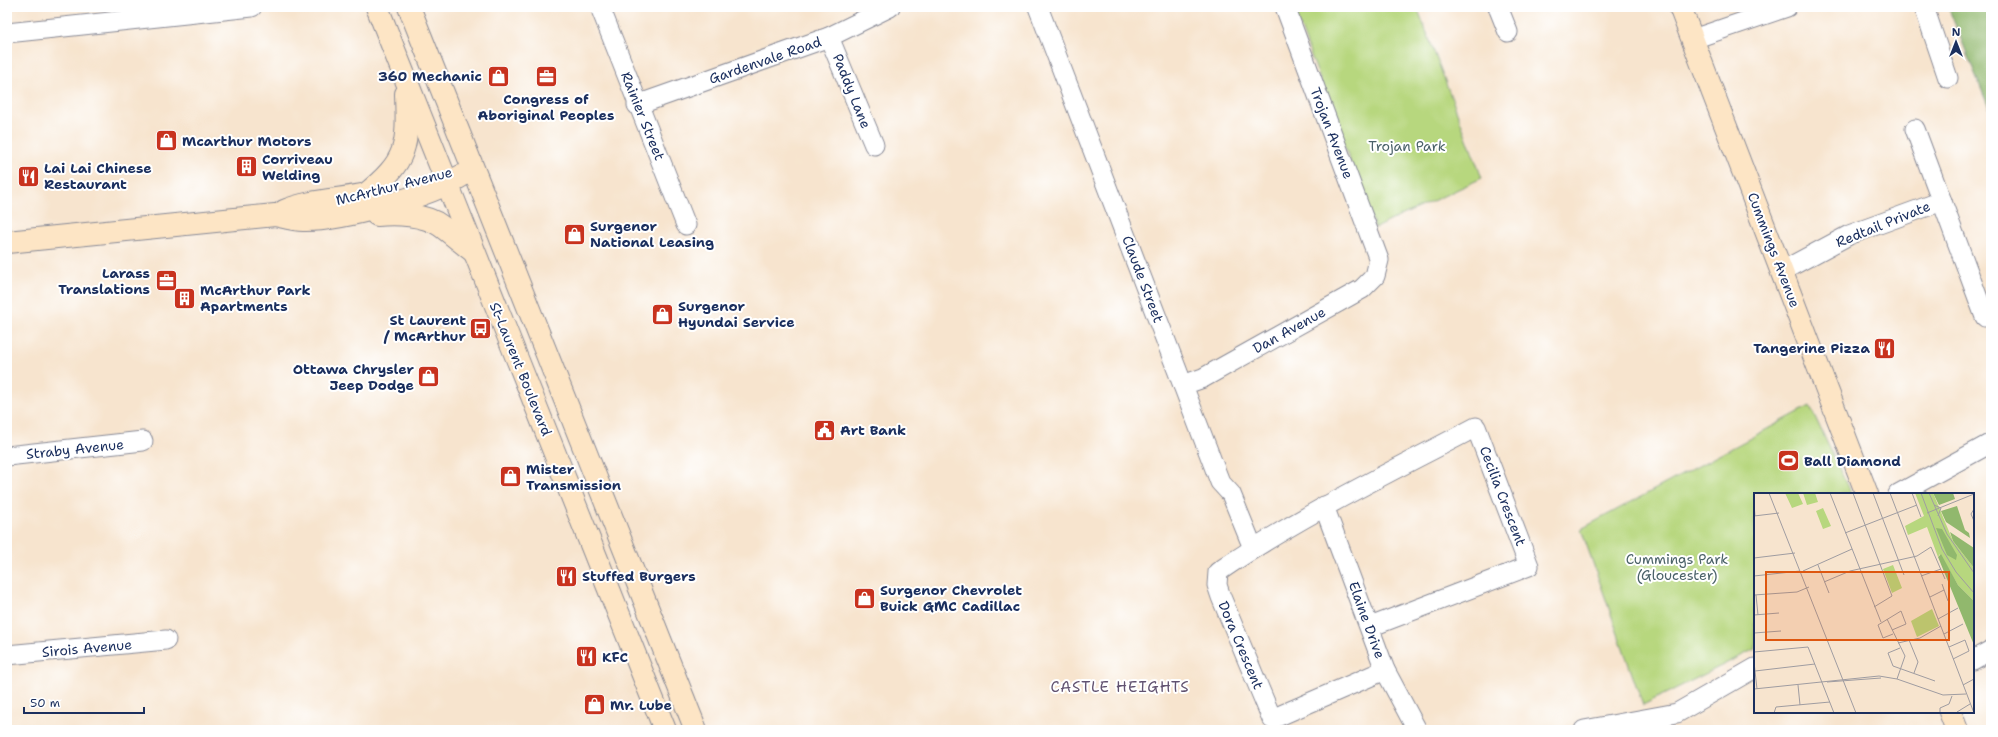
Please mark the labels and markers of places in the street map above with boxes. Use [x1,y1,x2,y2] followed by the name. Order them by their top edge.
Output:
[485,63,511,89] shop icon: 360 Mechanic
[533,64,559,90] office icon: Congress of Aboriginal Peoples
[378,67,482,85] place label: 360 Mechanic
[478,90,614,124] place label: Congress of Aboriginal Peoples
[153,128,179,154] shop icon: Mcarthur Motors
[182,132,311,150] place label: Mcarthur Motors
[262,150,333,184] place label: Corriveau Welding
[233,154,259,180] building icon: Corriveau Welding
[44,159,152,193] place label: Lai Lai Chinese Restaurant
[16,163,42,189] restaurant icon: Lai Lai Chinese Restaurant
[590,217,714,251] place label: Surgenor National Leasing
[561,221,587,247] shop icon: Surgenor National Leasing
[58,264,150,298] place label: Larass Translations
[153,268,179,294] office icon: Larass Translations
[200,281,311,315] place label: McArthur Park Apartments
[171,285,197,311] building icon: McArthur Park Apartments
[678,297,795,331] place label: Surgenor Hyundai Service
[650,301,676,327] shop icon: Surgenor Hyundai Service
[383,311,466,345] place label: St Laurent / McArthur
[468,315,494,341] bus stop icon: St Laurent / McArthur
[1872,335,1898,361] restaurant icon: Tangerine Pizza
[1753,339,1870,357] place label: Tangerine Pizza
[293,360,414,394] place label: Ottawa Chrysler Jeep Dodge
[416,364,442,390] shop icon: Ottawa Chrysler Jeep Dodge
[812,417,838,443] public building icon: Art Bank
[840,421,906,439] place label: Art Bank
[1775,448,1801,474] sports icon: Ball Diamond
[1804,452,1901,470] place label: Ball Diamond
[526,460,621,494] place label: Mister Transmission
[498,464,524,490] shop icon: Mister Transmission
[553,563,579,589] restaurant icon: Stuffed Burgers
[582,567,696,585] place label: Stuffed Burgers
[880,581,1022,615] place label: Surgenor Chevrolet Buick GMC Cadillac
[852,585,878,611] shop icon: Surgenor Chevrolet Buick GMC Cadillac
[573,644,599,670] restaurant icon: KFC
[602,648,628,666] place label: KFC
[582,692,608,718] shop icon: Mr. Lube
[610,696,672,714] place label: Mr. Lube

